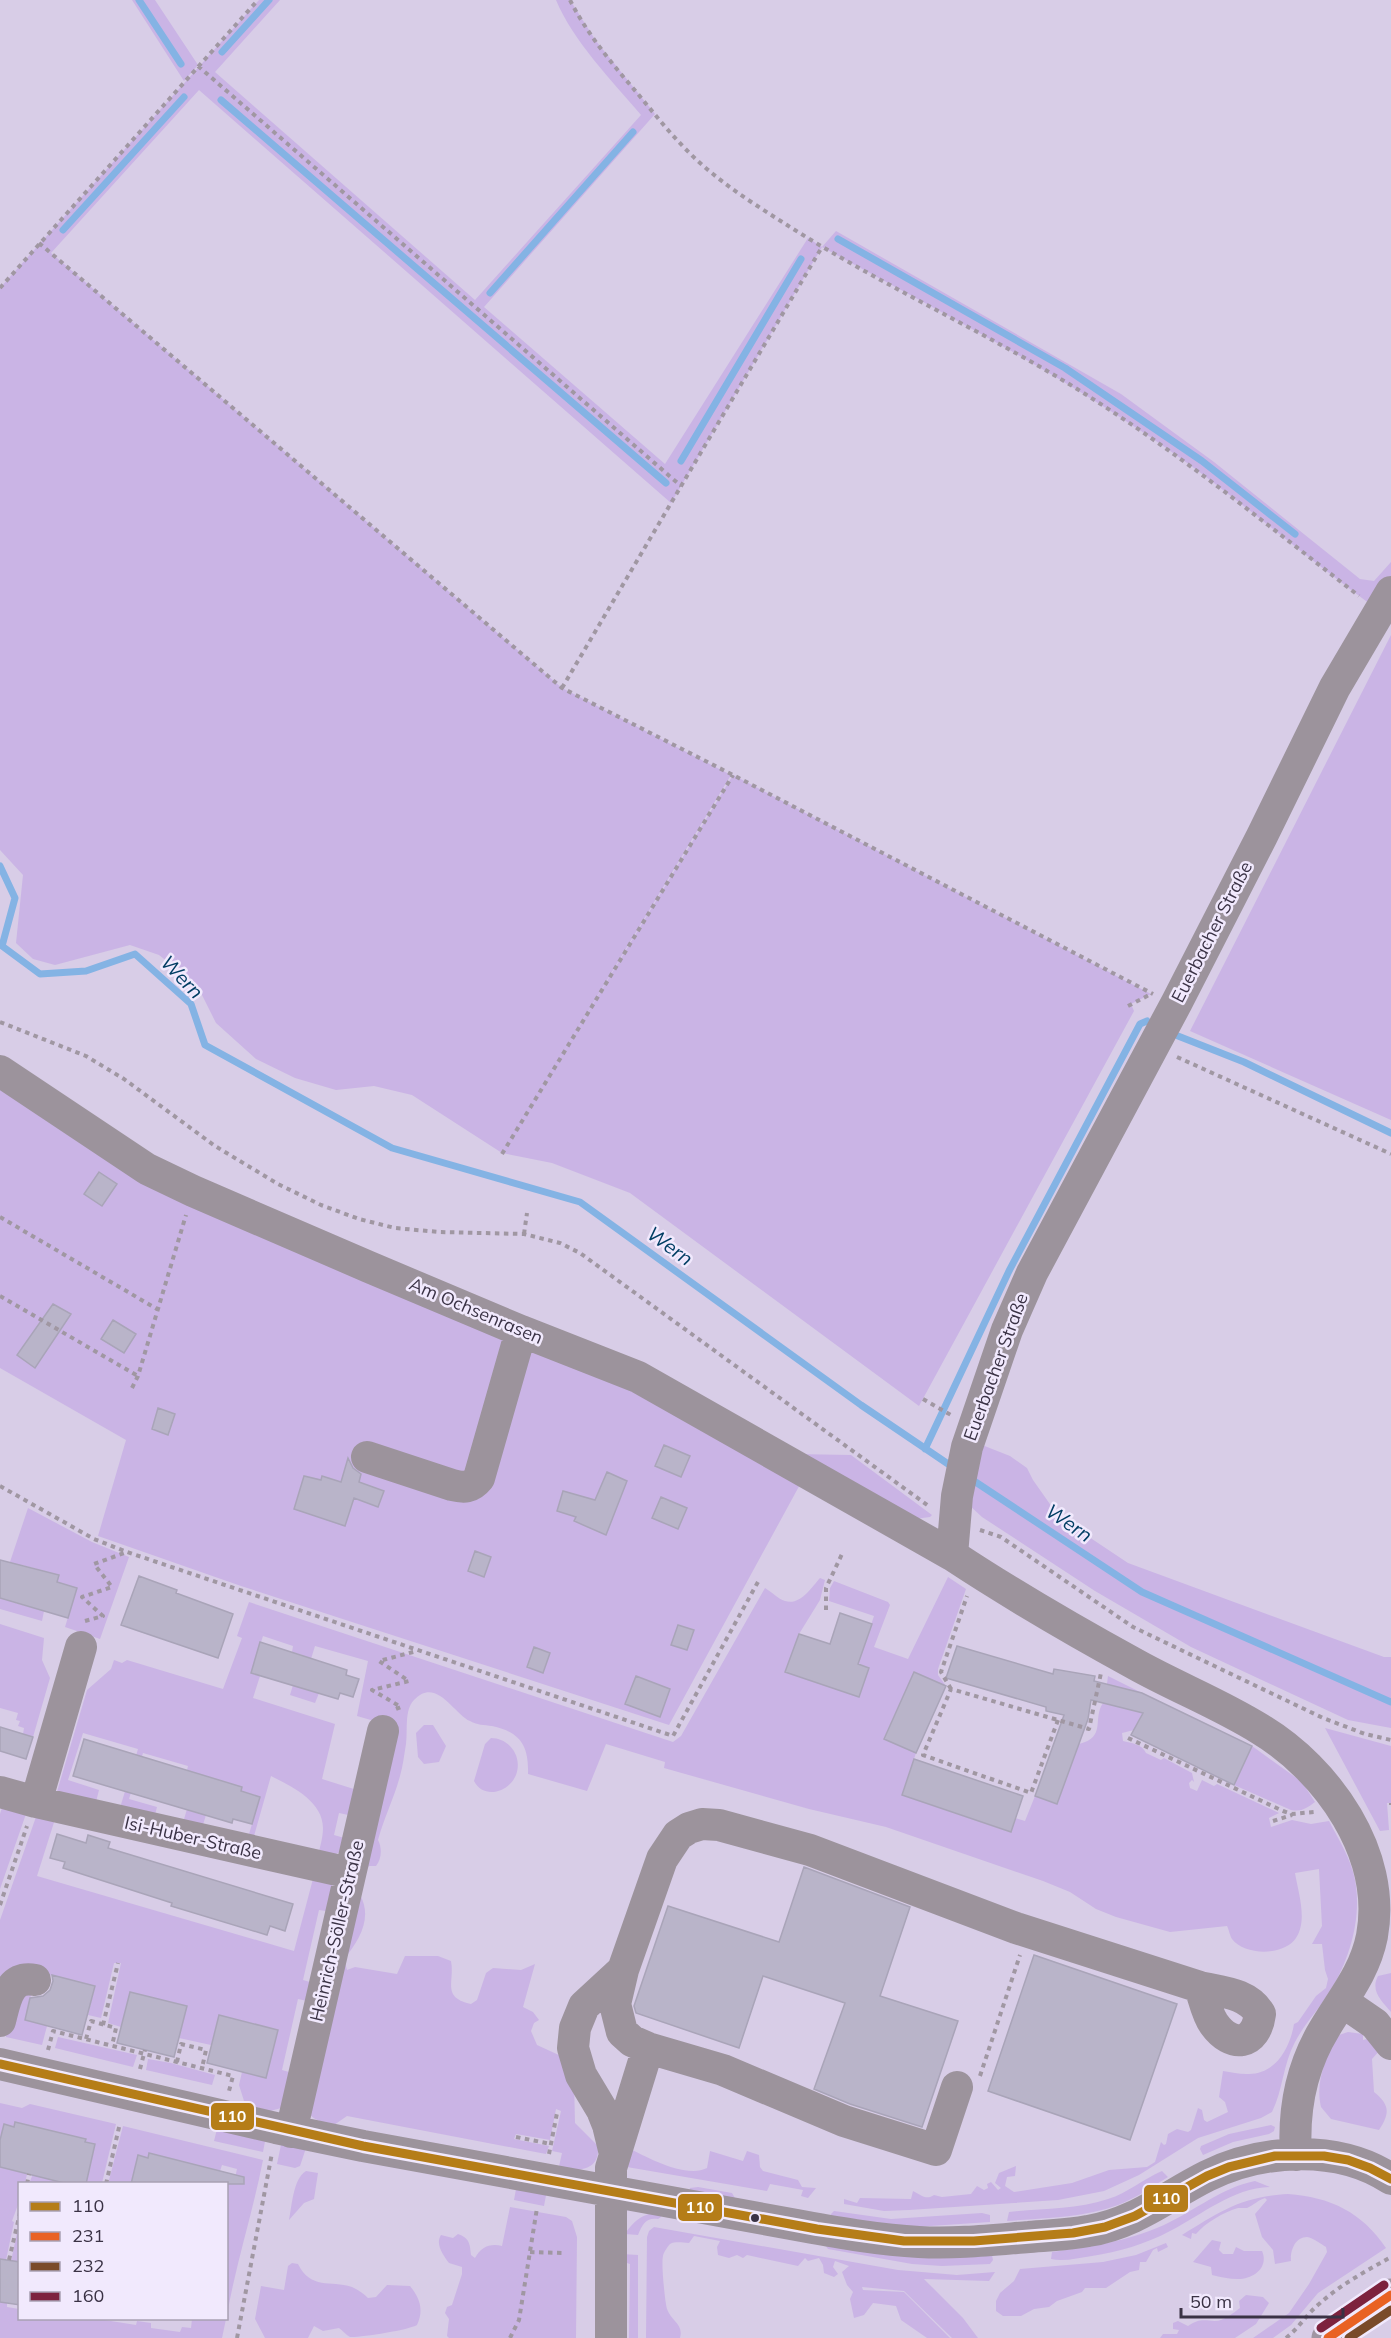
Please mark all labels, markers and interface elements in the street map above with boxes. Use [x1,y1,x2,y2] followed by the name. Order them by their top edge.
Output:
[1166,857,1257,1006] street label: Euerbacher Straße
[156,950,209,1004] water label: Wern
[642,1221,698,1271] water label: Wern
[406,1272,546,1349] street label: Am Ochsenrasen
[958,1290,1033,1444] street label: Euerbacher Straße
[1041,1498,1097,1547] water label: Wern
[122,1811,264,1864] street label: Isi-Huber-Straße
[304,1838,369,2024] street label: Heinrich-Söller-Straße
[210,2102,255,2131] line badge: 110
[218,2106,246,2126] text: 110
[18,2182,228,2320] legend
[1143,2184,1189,2213] line badge: 110
[1152,2188,1180,2208] text: 110
[677,2193,723,2222] line badge: 110
[72,2194,104,2217] text: 110
[686,2197,714,2217] text: 110
[749,2212,761,2224] unlabelled marker
[72,2224,104,2247] text: 231
[72,2254,104,2277] text: 232
[1181,2281,1343,2319] scale bar
[72,2284,104,2307] text: 160
[1190,2290,1232,2313] text: 50 m

